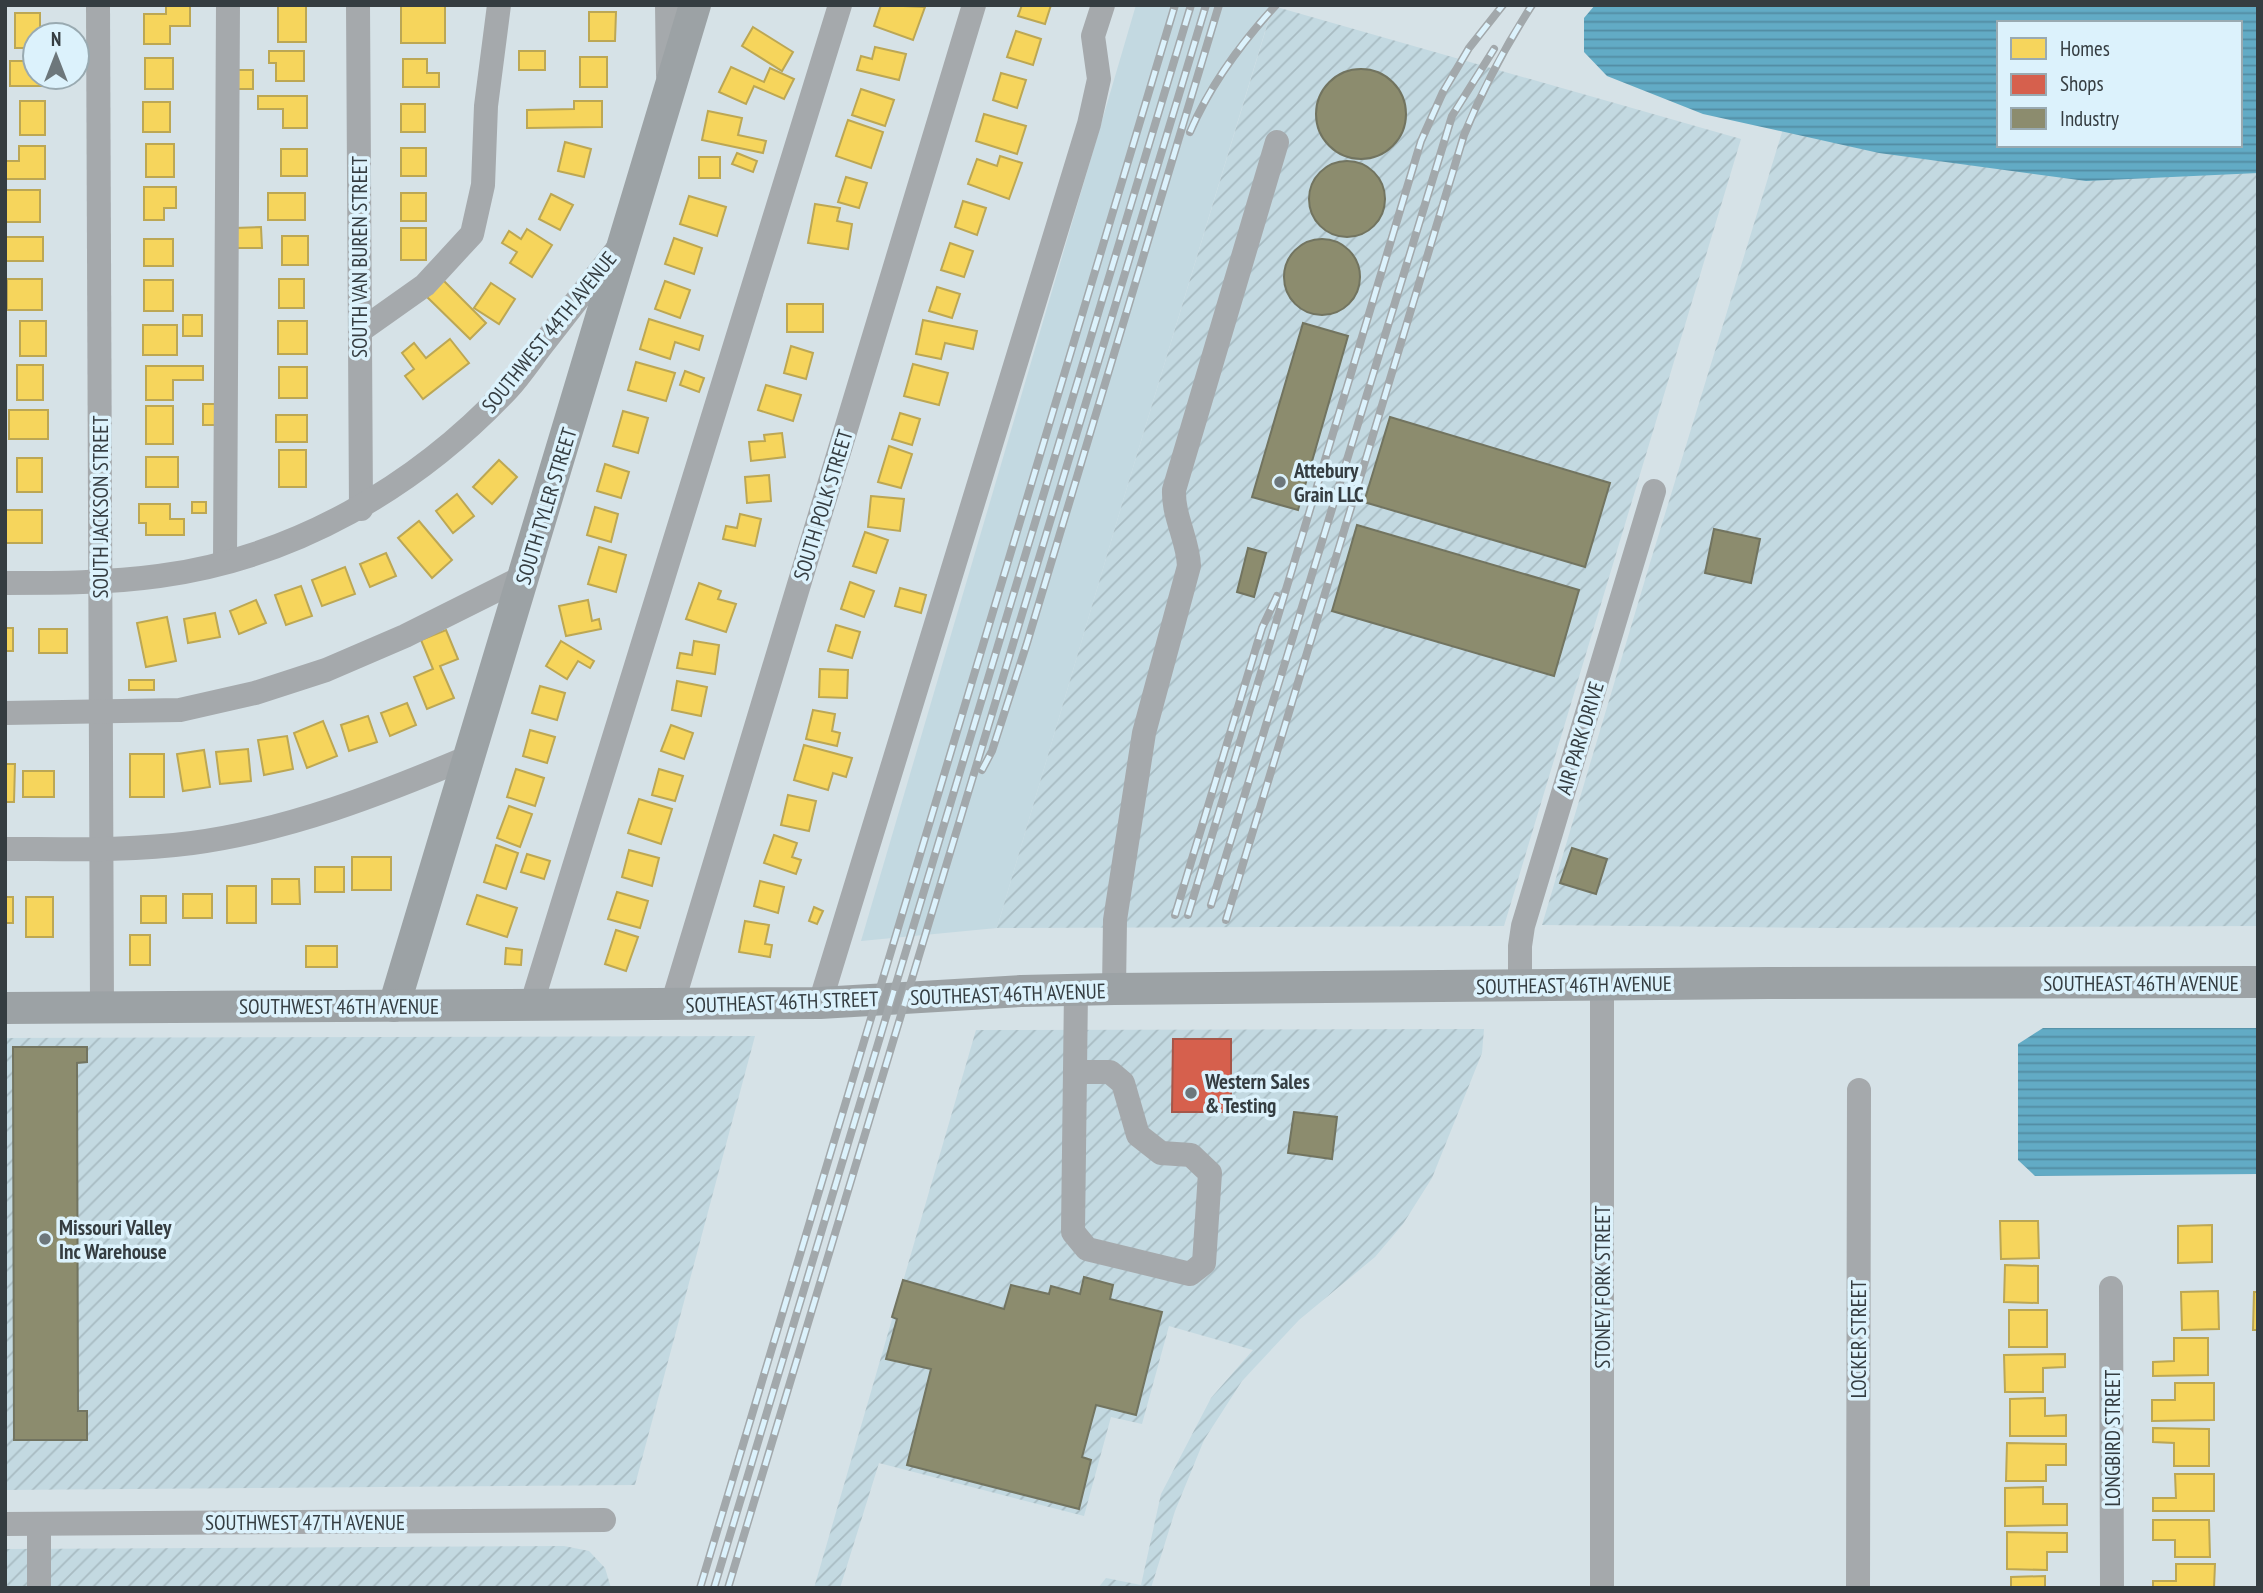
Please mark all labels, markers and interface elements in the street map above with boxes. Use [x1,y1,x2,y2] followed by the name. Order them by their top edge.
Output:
[21,21,91,91] north arrow
[1997,21,2242,147] legend
[51,27,61,51] text: N
[2060,35,2110,62] text: Homes
[2060,70,2104,97] text: Shops
[2060,105,2119,132] text: Industry
[346,155,373,358] street label: SOUTH VAN BUREN STREET
[476,246,622,418] street label: SOUTHWEST 44TH AVENUE
[87,415,114,599] street label: SOUTH JACKSON STREET
[509,424,583,588] street label: SOUTH TYLER STREET
[787,426,859,584] street label: SOUTH POLK STREET
[1293,457,1364,508] place label: Attebury Grain LLC
[1272,474,1288,490] marker: Attebury Grain LLC
[1550,678,1610,798] street label: AIR PARK DRIVE
[1476,970,1672,1000] street label: SOUTHEAST 46TH AVENUE
[2043,970,2239,997] street label: SOUTHEAST 46TH AVENUE
[910,977,1106,1011] street label: SOUTHEAST 46TH AVENUE
[685,985,880,1019] street label: SOUTHEAST 46TH STREET
[239,993,439,1020] street label: SOUTHWEST 46TH AVENUE
[1204,1068,1310,1119] place label: Western Sales & Testing
[1183,1085,1199,1101] marker: Western Sales & Testing
[1589,1205,1616,1369] street label: STONEY FORK STREET
[59,1214,172,1265] place label: Missouri Valley Inc Warehouse
[37,1231,53,1247] marker: Missouri Valley Inc Warehouse
[1845,1279,1872,1398] street label: LOCKER STREET
[2099,1369,2126,1506] street label: LONGBIRD STREET
[205,1509,405,1536] street label: SOUTHWEST 47TH AVENUE

